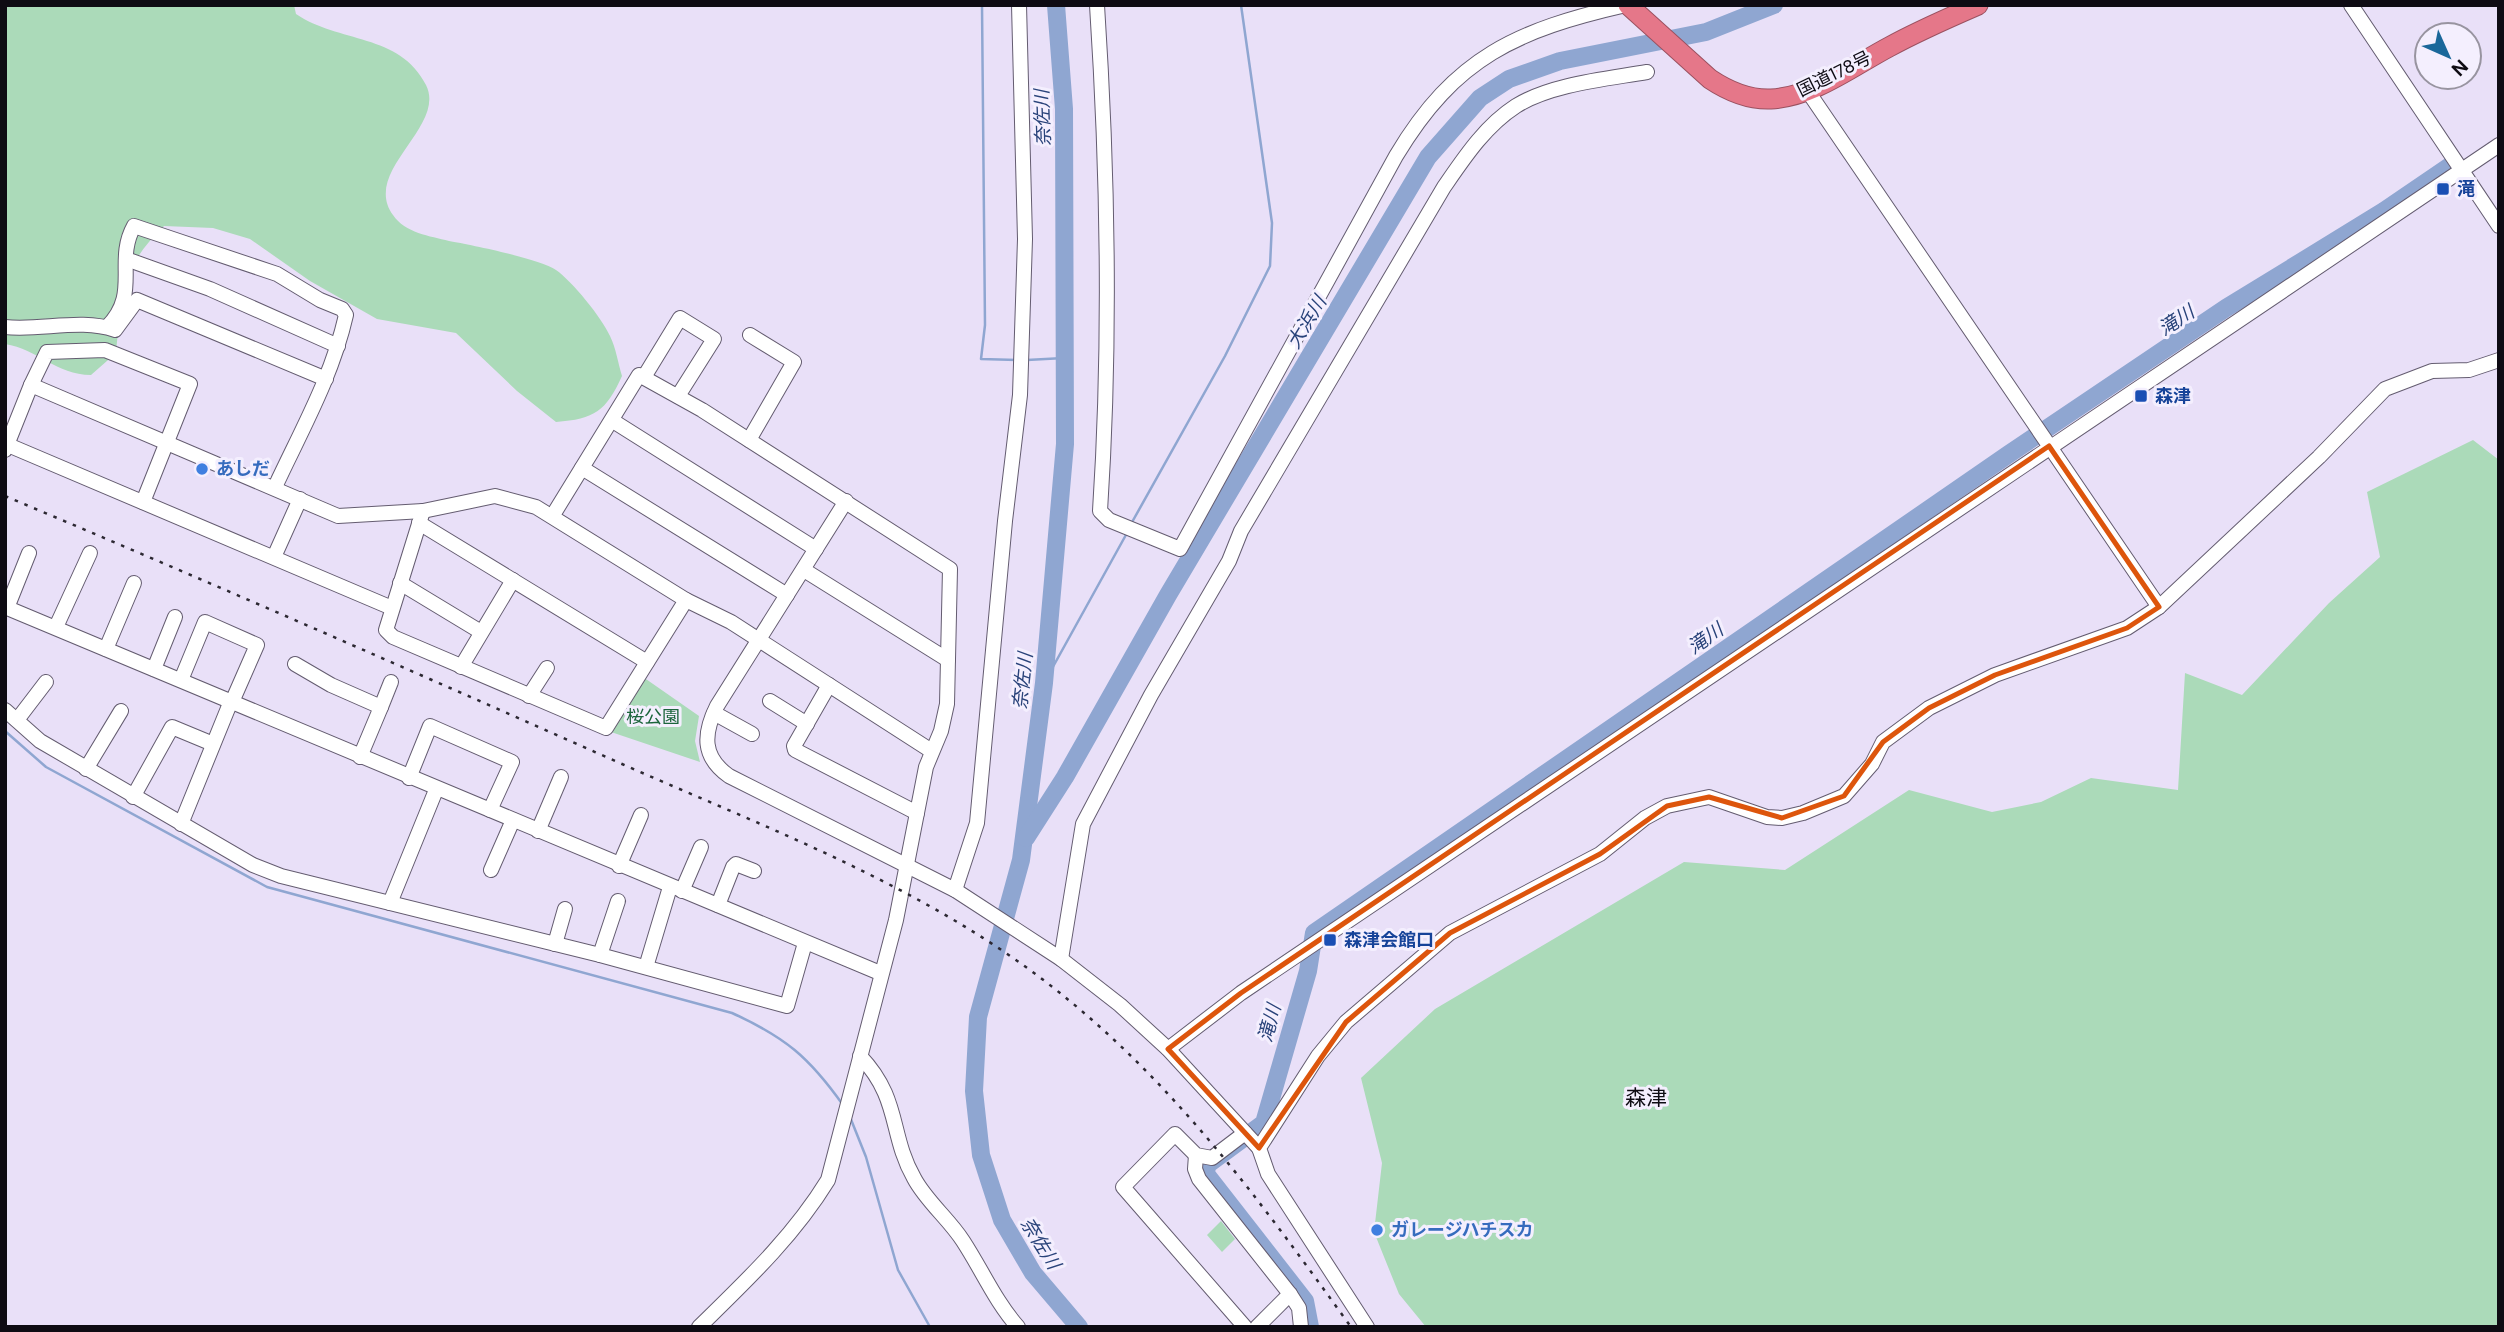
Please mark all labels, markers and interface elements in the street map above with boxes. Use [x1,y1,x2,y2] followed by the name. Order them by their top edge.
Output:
[2413,21,2483,91] north arrow
[1793,46,1875,102] street label: 国道178号
[2446,54,2473,81] text: N
[1029,87,1056,147] water label: 奈佐川
[2457,177,2475,201] place label: 滝
[2435,181,2451,197] marker: 滝
[1281,290,1333,353] water label: 大浜川
[2154,299,2201,341] water label: 滝川
[2155,384,2191,408] place label: 森津
[2133,388,2149,404] marker: 森津
[216,457,270,481] place label: あしだ
[194,461,210,477] marker: あしだ
[1683,616,1730,660] water label: 滝川
[1007,649,1038,711] water label: 奈佐川
[626,705,680,729] park label: 桜公園
[1344,928,1434,952] place label: 森津会館口
[1322,932,1338,948] marker: 森津会館口
[1252,1000,1287,1045] water label: 滝川
[1625,1084,1667,1112] district label: 森津
[1015,1212,1067,1276] water label: 奈佐川
[1391,1218,1534,1242] place label: ガレージハチスカ
[1369,1222,1385,1238] marker: ガレージハチスカ

